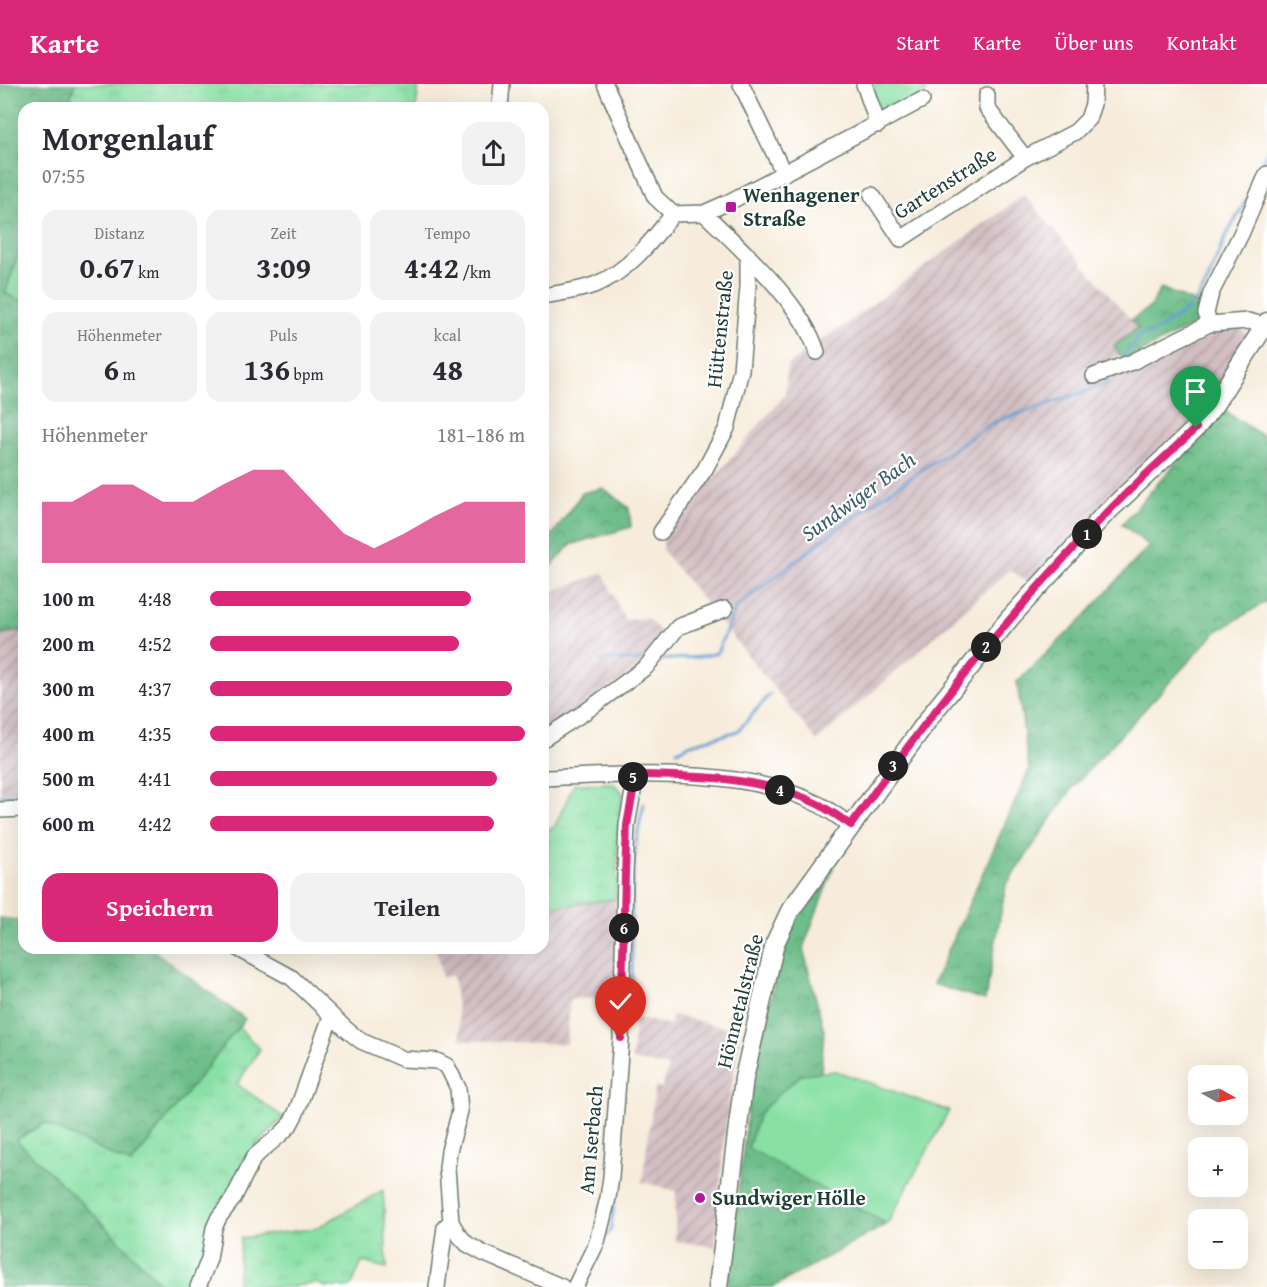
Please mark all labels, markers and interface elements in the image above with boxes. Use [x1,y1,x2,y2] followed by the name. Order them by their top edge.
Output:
[30,22,99,63] text: Karte
[896,27,940,58] text: Start
[973,27,1021,58] text: Karte
[1054,27,1134,58] text: Über uns
[1167,27,1237,58] text: Kontakt
[42,114,214,162] text: Morgenlauf
[462,122,525,185] button: share
[887,139,1002,227] street label: Gartenstraße
[42,161,85,190] text: 07:55
[743,179,860,234] place label: Wenhagener Straße
[724,200,738,214] marker: Wenhagener Straße
[95,221,144,245] text: Distanz
[270,221,297,245] text: Zeit
[425,221,470,245] text: Tempo
[80,245,135,289] text: 0.67
[256,245,311,289] text: 3:09
[404,245,459,289] text: 4:42
[135,260,159,284] text: km
[459,260,491,284] text: /km
[698,268,741,389] street label: Hüttenstraße
[77,323,162,347] text: Höhenmeter
[269,323,298,347] text: Puls
[434,323,461,347] text: kcal
[103,347,119,391] text: 6
[243,347,290,391] text: 136
[432,347,463,391] text: 48
[119,362,136,386] text: m
[290,362,324,386] text: bpm
[1170,366,1221,428] pin
[1179,375,1212,408] icon: arrive
[42,420,148,449] text: Höhenmeter
[437,420,525,449] text: 181–186 m
[794,443,922,549] water label: Sundwiger Bach
[1072,519,1102,549] pin: 1
[1083,522,1091,546] text: 1
[42,584,95,613] text: 100 m
[138,584,172,613] text: 4:48
[42,629,95,658] text: 200 m
[138,629,172,658] text: 4:52
[971,632,1001,662] pin: 2
[982,635,990,659] text: 2
[42,674,95,703] text: 300 m
[138,674,172,703] text: 4:37
[42,719,95,748] text: 400 m
[138,719,172,748] text: 4:35
[878,751,908,781] pin: 3
[889,754,897,778] text: 3
[618,762,648,792] pin: 5
[42,764,95,793] text: 500 m
[138,764,172,793] text: 4:41
[629,765,637,789] text: 5
[765,775,795,805] pin: 4
[776,778,784,802] text: 4
[42,809,95,838] text: 600 m
[138,809,172,838] text: 4:42
[42,873,278,942] button: Speichern
[290,873,525,942] button: Teilen
[609,913,639,943] pin: 6
[620,916,628,940] text: 6
[708,930,771,1071] street label: Hönnetalstraße
[595,976,646,1038] pin
[604,985,637,1018] icon: check
[1188,1065,1248,1125] north arrow
[1188,1065,1248,1269] map controls
[570,1084,611,1196] street label: Am Iserbach
[1188,1137,1248,1197] button: +
[712,1182,866,1213] place label: Sundwiger Hölle
[693,1191,707,1205] marker: Sundwiger Hölle
[1188,1209,1248,1269] button: −

